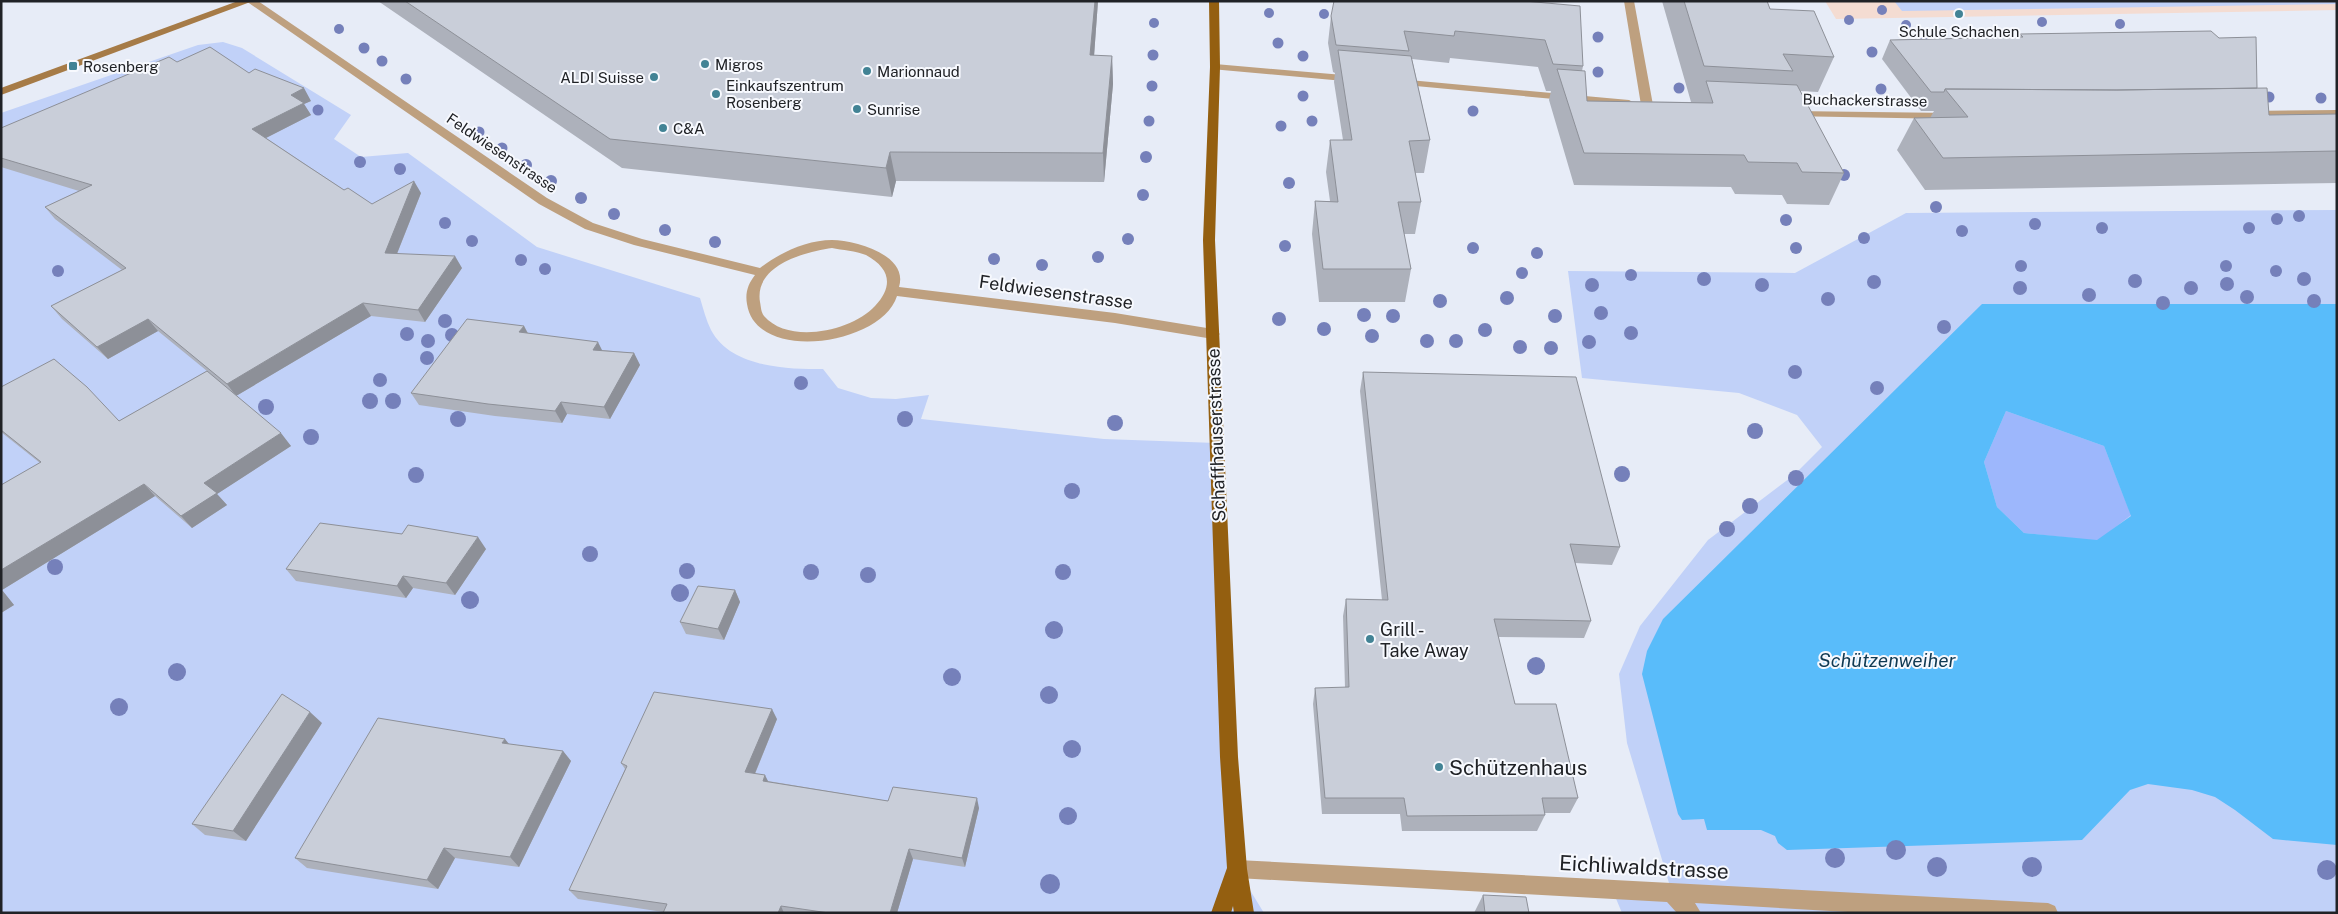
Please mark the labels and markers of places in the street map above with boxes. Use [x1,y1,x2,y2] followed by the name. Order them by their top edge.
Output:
[1953,8,1965,20] marker: Schule Schachen
[1899,23,2019,40] place label: Schule Schachen
[715,56,763,73] place label: Migros
[83,58,158,75] place label: Rosenberg
[699,58,711,70] marker: Migros
[67,60,79,72] marker: Rosenberg
[877,63,960,80] place label: Marionnaud
[861,65,873,77] marker: Marionnaud
[560,69,644,86] place label: ALDI Suisse
[648,71,660,83] marker: ALDI Suisse
[726,77,844,111] place label: Einkaufszentrum Rosenberg
[710,88,722,100] marker: Einkaufszentrum Rosenberg
[867,101,920,118] place label: Sunrise
[851,103,863,115] marker: Sunrise
[673,120,705,137] place label: C&A
[657,122,669,134] marker: C&A
[1380,619,1469,661] place label: Grill - Take Away
[1364,633,1376,645] marker: Grill - Take Away
[1449,755,1587,780] place label: Schützenhaus
[1433,761,1445,773] marker: Schützenhaus

